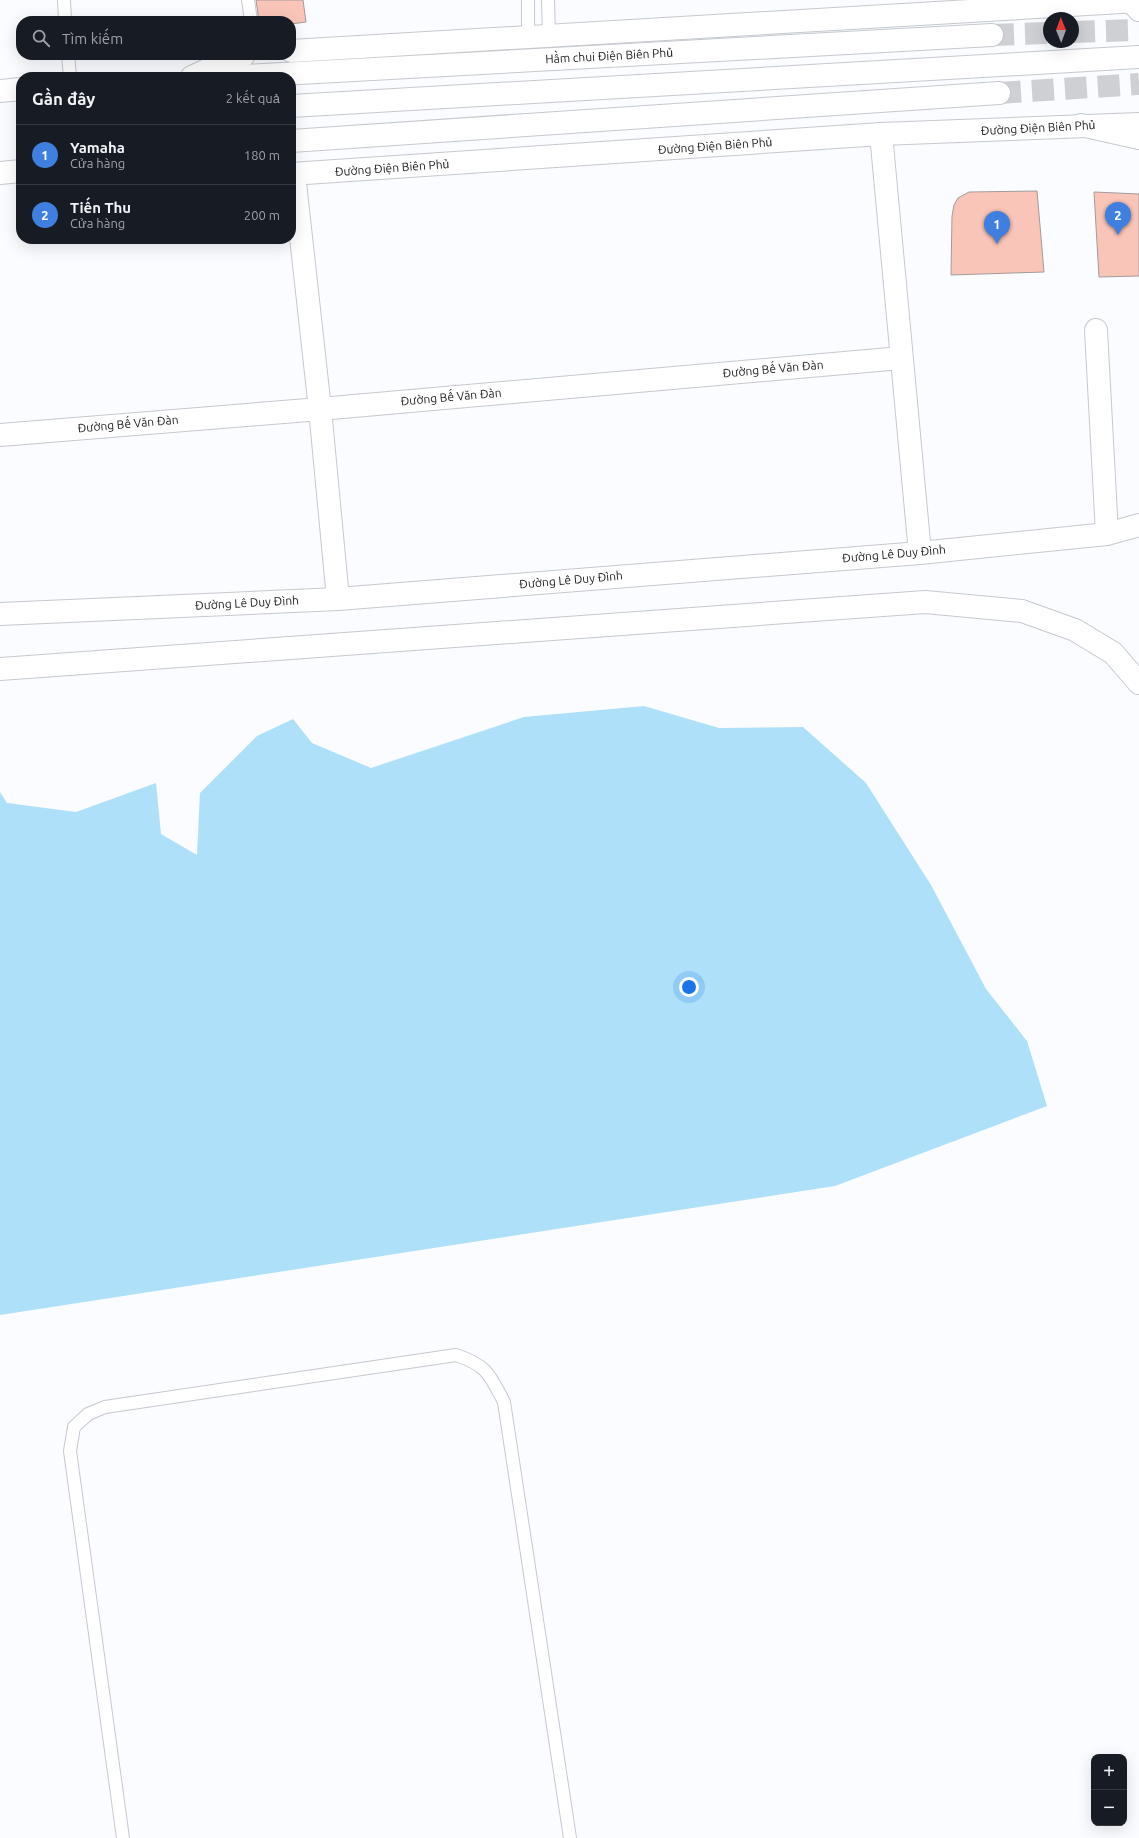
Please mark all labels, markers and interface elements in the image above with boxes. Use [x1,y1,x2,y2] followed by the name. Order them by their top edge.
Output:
[1043,12,1079,48] north arrow
[16,16,296,60] search box
[30,27,52,49] icon: search
[62,30,123,47] text: Tìm kiếm
[545,45,673,66] street label: Hầm chui Điện Biên Phủ
[32,89,95,108] text: Gần đây
[226,91,280,105] text: 2 kết quả
[980,118,1096,138] street label: Đường Điện Biên Phủ
[657,135,773,157] street label: Đường Điện Biên Phủ
[70,139,125,156] text: Yamaha
[41,148,49,162] text: 1
[244,148,280,162] text: 180 m
[70,156,125,170] text: Cửa hàng
[334,157,450,179] street label: Đường Điện Biên Phủ
[70,199,131,216] text: Tiến Thu
[1105,202,1131,235] pin: 2
[41,208,49,222] text: 2
[244,208,280,222] text: 200 m
[984,211,1010,244] pin: 1
[70,216,125,230] text: Cửa hàng
[722,357,824,379] street label: Đường Bế Văn Đàn
[400,385,502,407] street label: Đường Bế Văn Đàn
[77,412,179,434] street label: Đường Bế Văn Đàn
[842,543,946,565] street label: Đường Lê Duy Đình
[519,569,623,591] street label: Đường Lê Duy Đình
[195,593,299,612] street label: Đường Lê Duy Đình
[679,977,699,997] your location
[1091,1754,1127,1826] map controls
[1091,1754,1127,1790] button: +
[1091,1790,1127,1826] button: −

